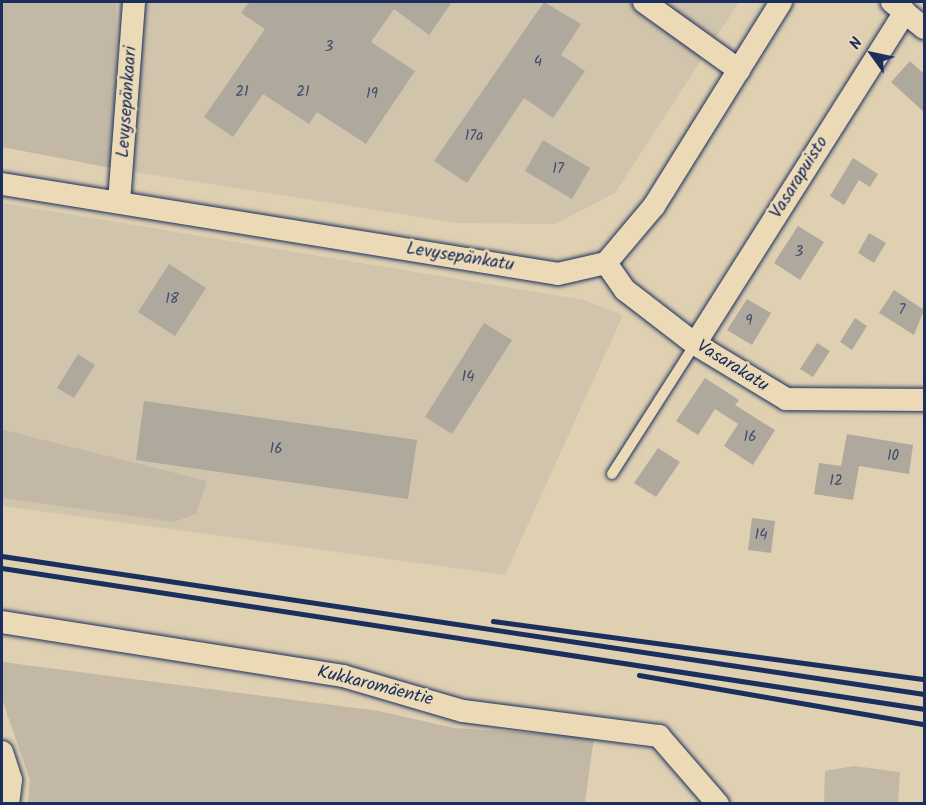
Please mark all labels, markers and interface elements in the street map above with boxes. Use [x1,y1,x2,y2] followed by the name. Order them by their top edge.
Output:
[842,24,902,84] north arrow
[843,33,870,55] text: N
[325,39,333,57] house number: 3
[113,45,143,159] street label: Levysepänkaari
[534,54,542,72] house number: 4
[235,84,249,102] house number: 21
[296,84,310,102] house number: 21
[366,86,378,104] house number: 19
[465,128,483,146] house number: 17a
[766,133,834,223] street label: Vasarapuisto
[552,161,564,179] house number: 17
[405,239,515,277] street label: Levysepänkatu
[795,244,803,262] house number: 3
[165,291,179,309] house number: 18
[899,302,905,320] house number: 7
[745,313,753,331] house number: 9
[692,336,772,398] street label: Vasarakatu
[462,369,474,387] house number: 14
[743,429,757,447] house number: 16
[269,441,283,459] house number: 16
[887,448,899,466] house number: 10
[829,473,843,491] house number: 12
[755,527,767,545] house number: 14
[315,662,435,712] street label: Kukkaromäentie

